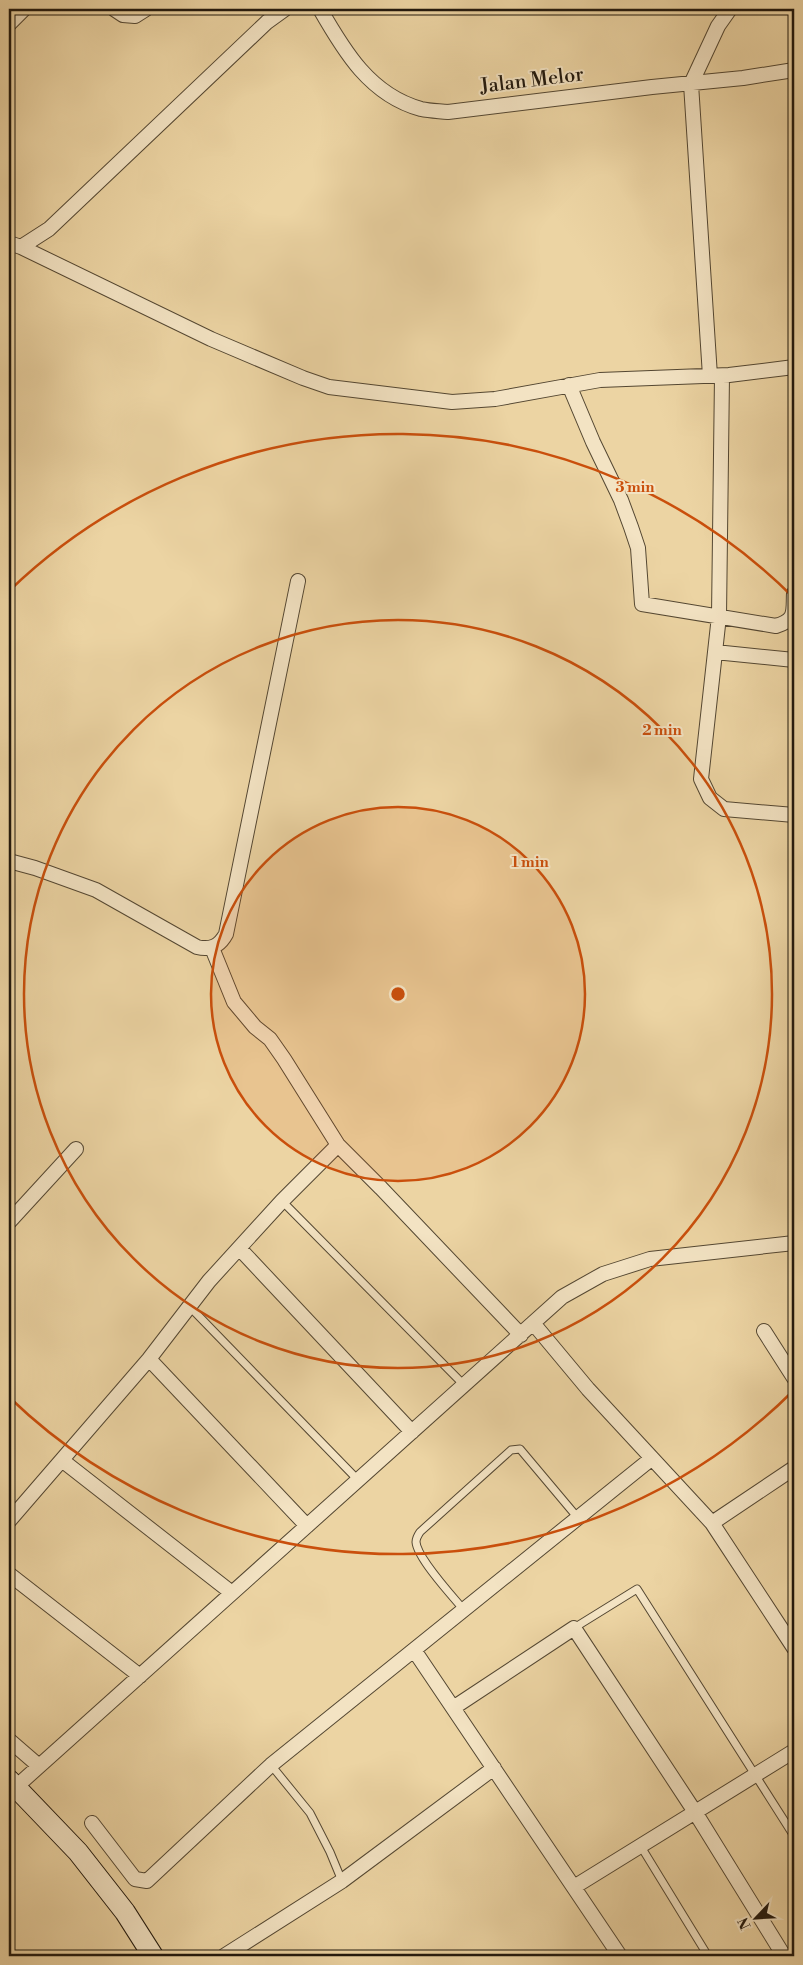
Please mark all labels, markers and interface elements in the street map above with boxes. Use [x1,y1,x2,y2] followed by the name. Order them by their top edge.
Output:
[478,62,586,100] street label: Jalan Melor
[615,478,655,497] text: 3 min
[642,721,682,740] text: 2 min
[511,853,549,872] text: 1 min
[389,985,407,1003] centre of rings
[730,1892,780,1942] north arrow
[735,1914,756,1932] text: N

